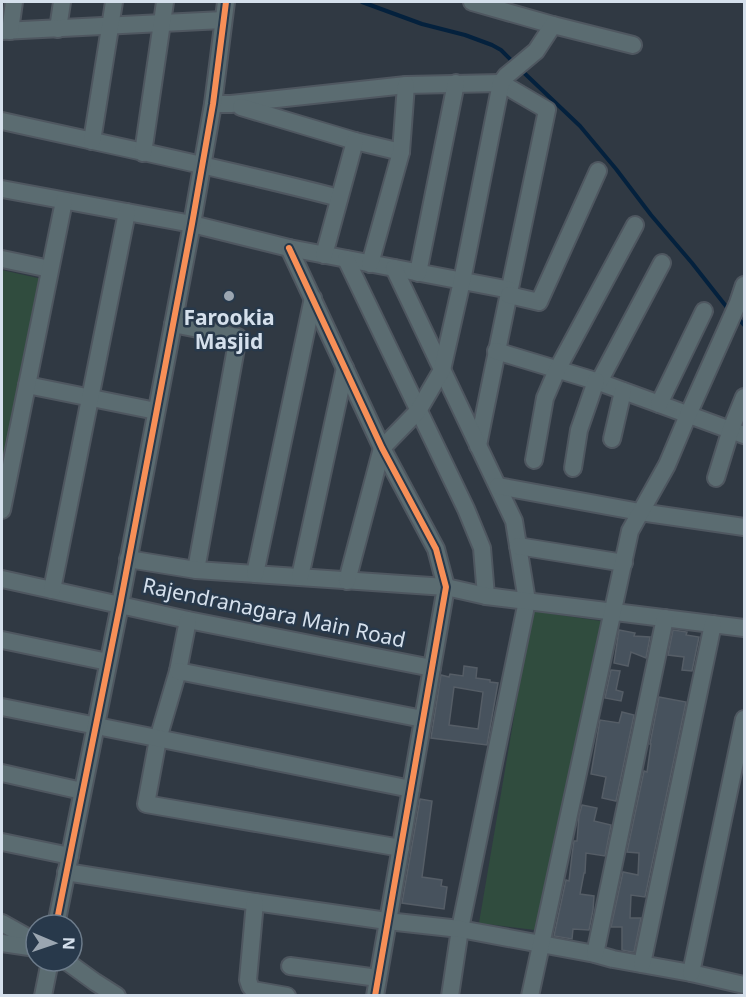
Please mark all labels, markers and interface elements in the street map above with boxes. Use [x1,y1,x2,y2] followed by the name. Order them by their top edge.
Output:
[222,289,236,303] marker: Farookia Masjid
[183,303,275,355] place label: Farookia Masjid
[140,570,408,654] street label: Rajendranagara Main Road
[24,913,84,973] north arrow
[58,937,80,950] text: N

